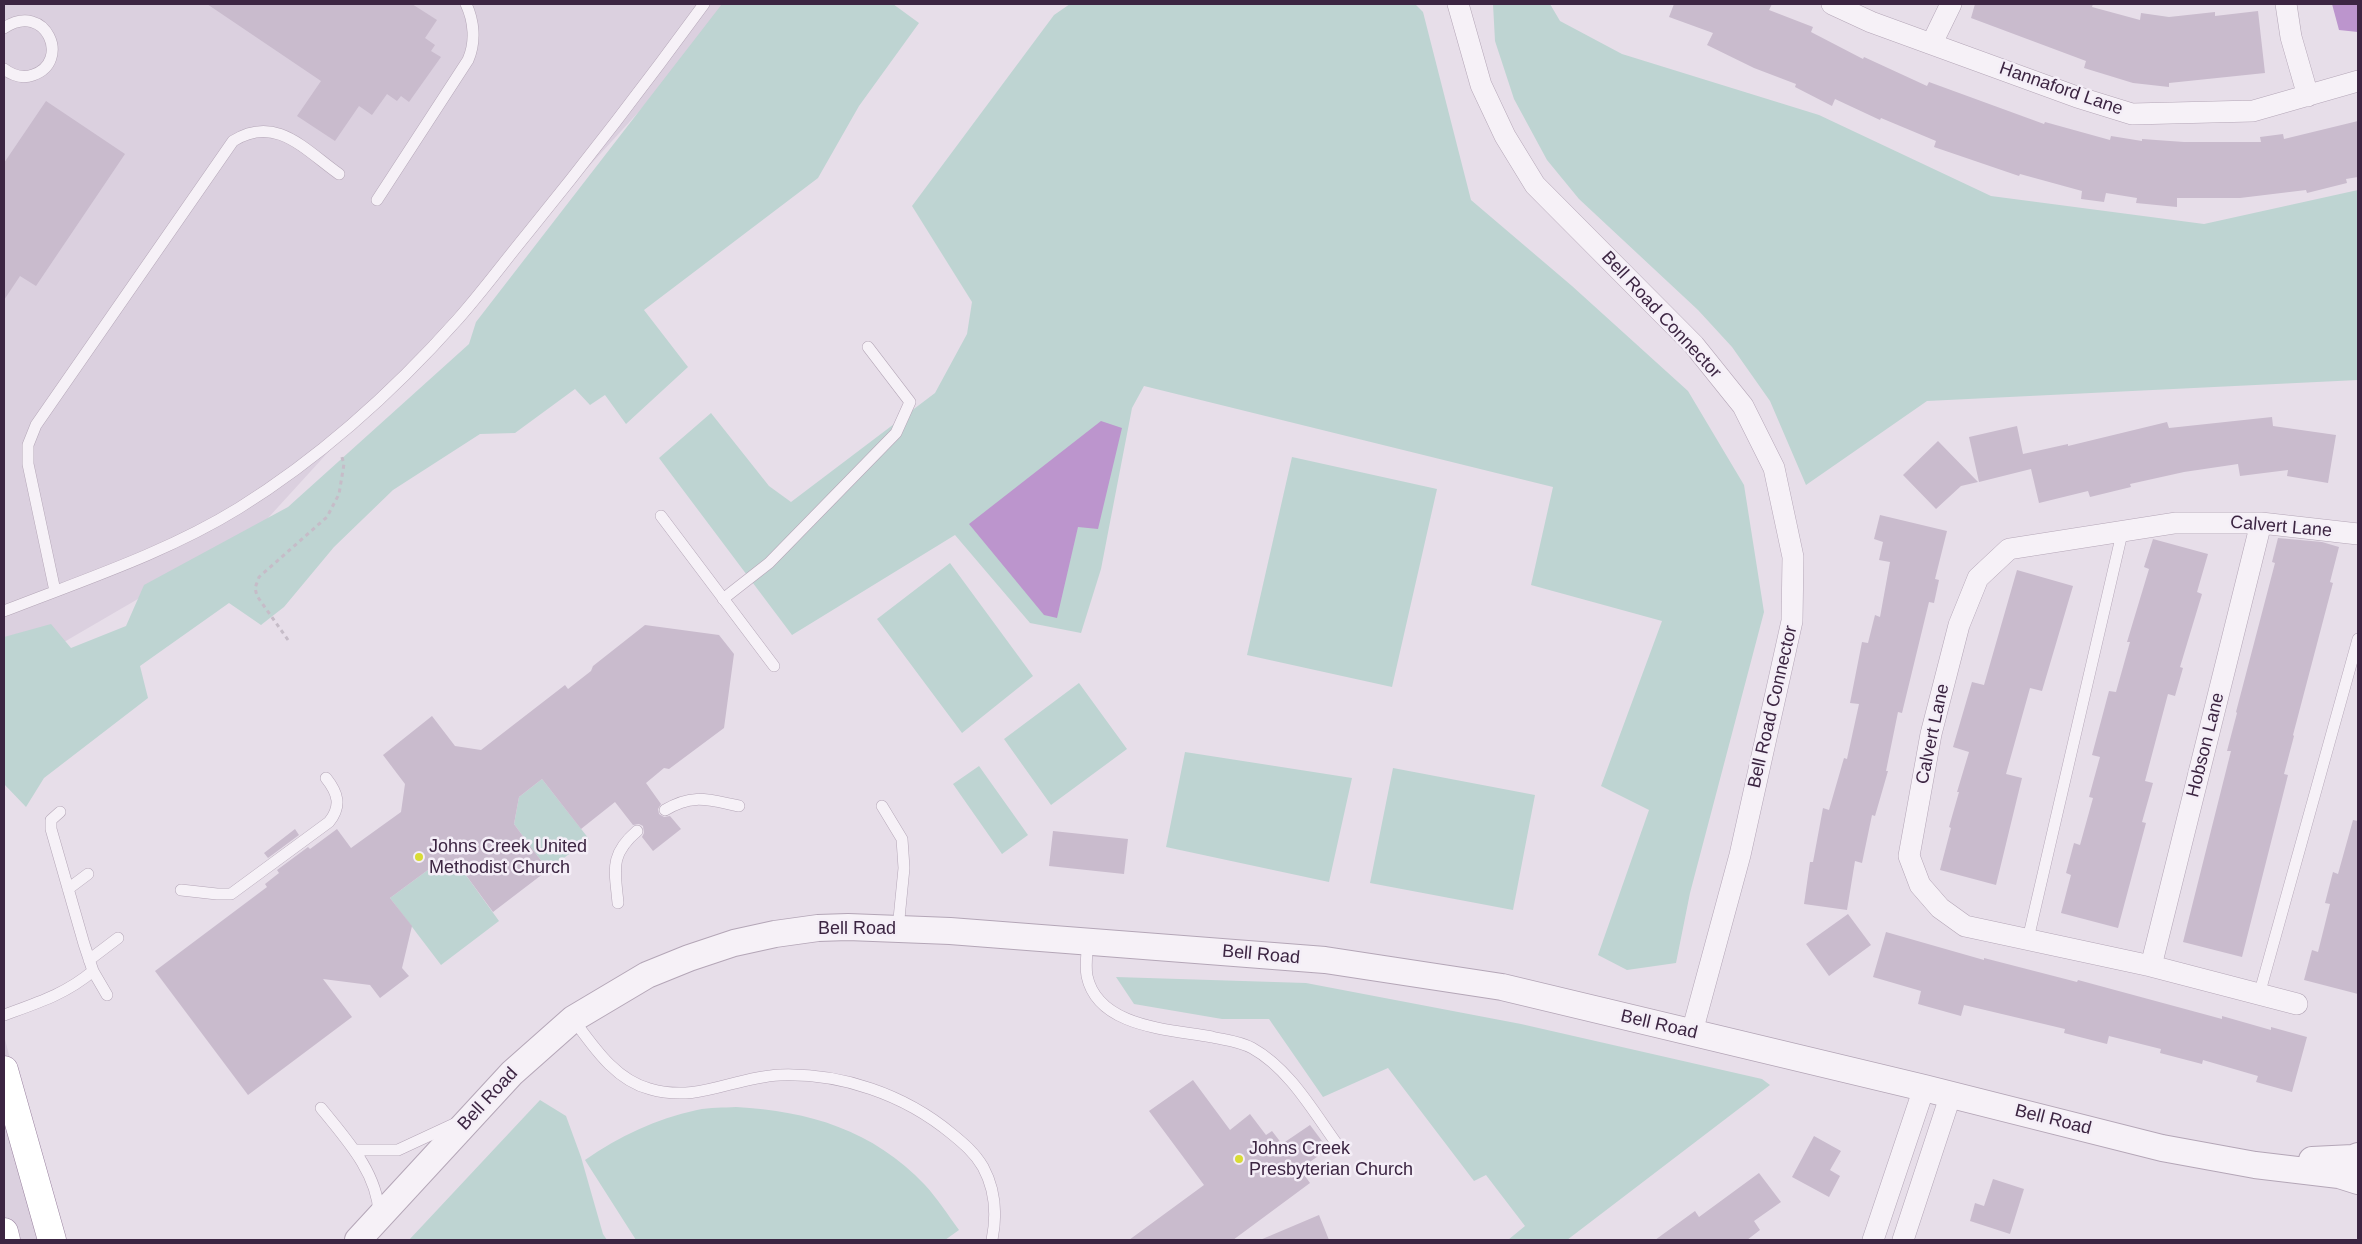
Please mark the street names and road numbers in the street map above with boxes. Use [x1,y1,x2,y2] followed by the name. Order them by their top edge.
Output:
[1996,58,2126,120] street label: Hannaford Lane
[1596,247,1726,383] street label: Bell Road Connector
[2229,512,2333,542] street label: Calvert Lane
[1744,624,1802,790] street label: Bell Road Connector
[1912,682,1954,786] street label: Calvert Lane
[2183,690,2229,800] street label: Hobson Lane
[818,918,896,940] street label: Bell Road
[1221,941,1301,969] street label: Bell Road
[1619,1006,1699,1044] street label: Bell Road
[453,1063,523,1135] street label: Bell Road
[2013,1100,2093,1140] street label: Bell Road

